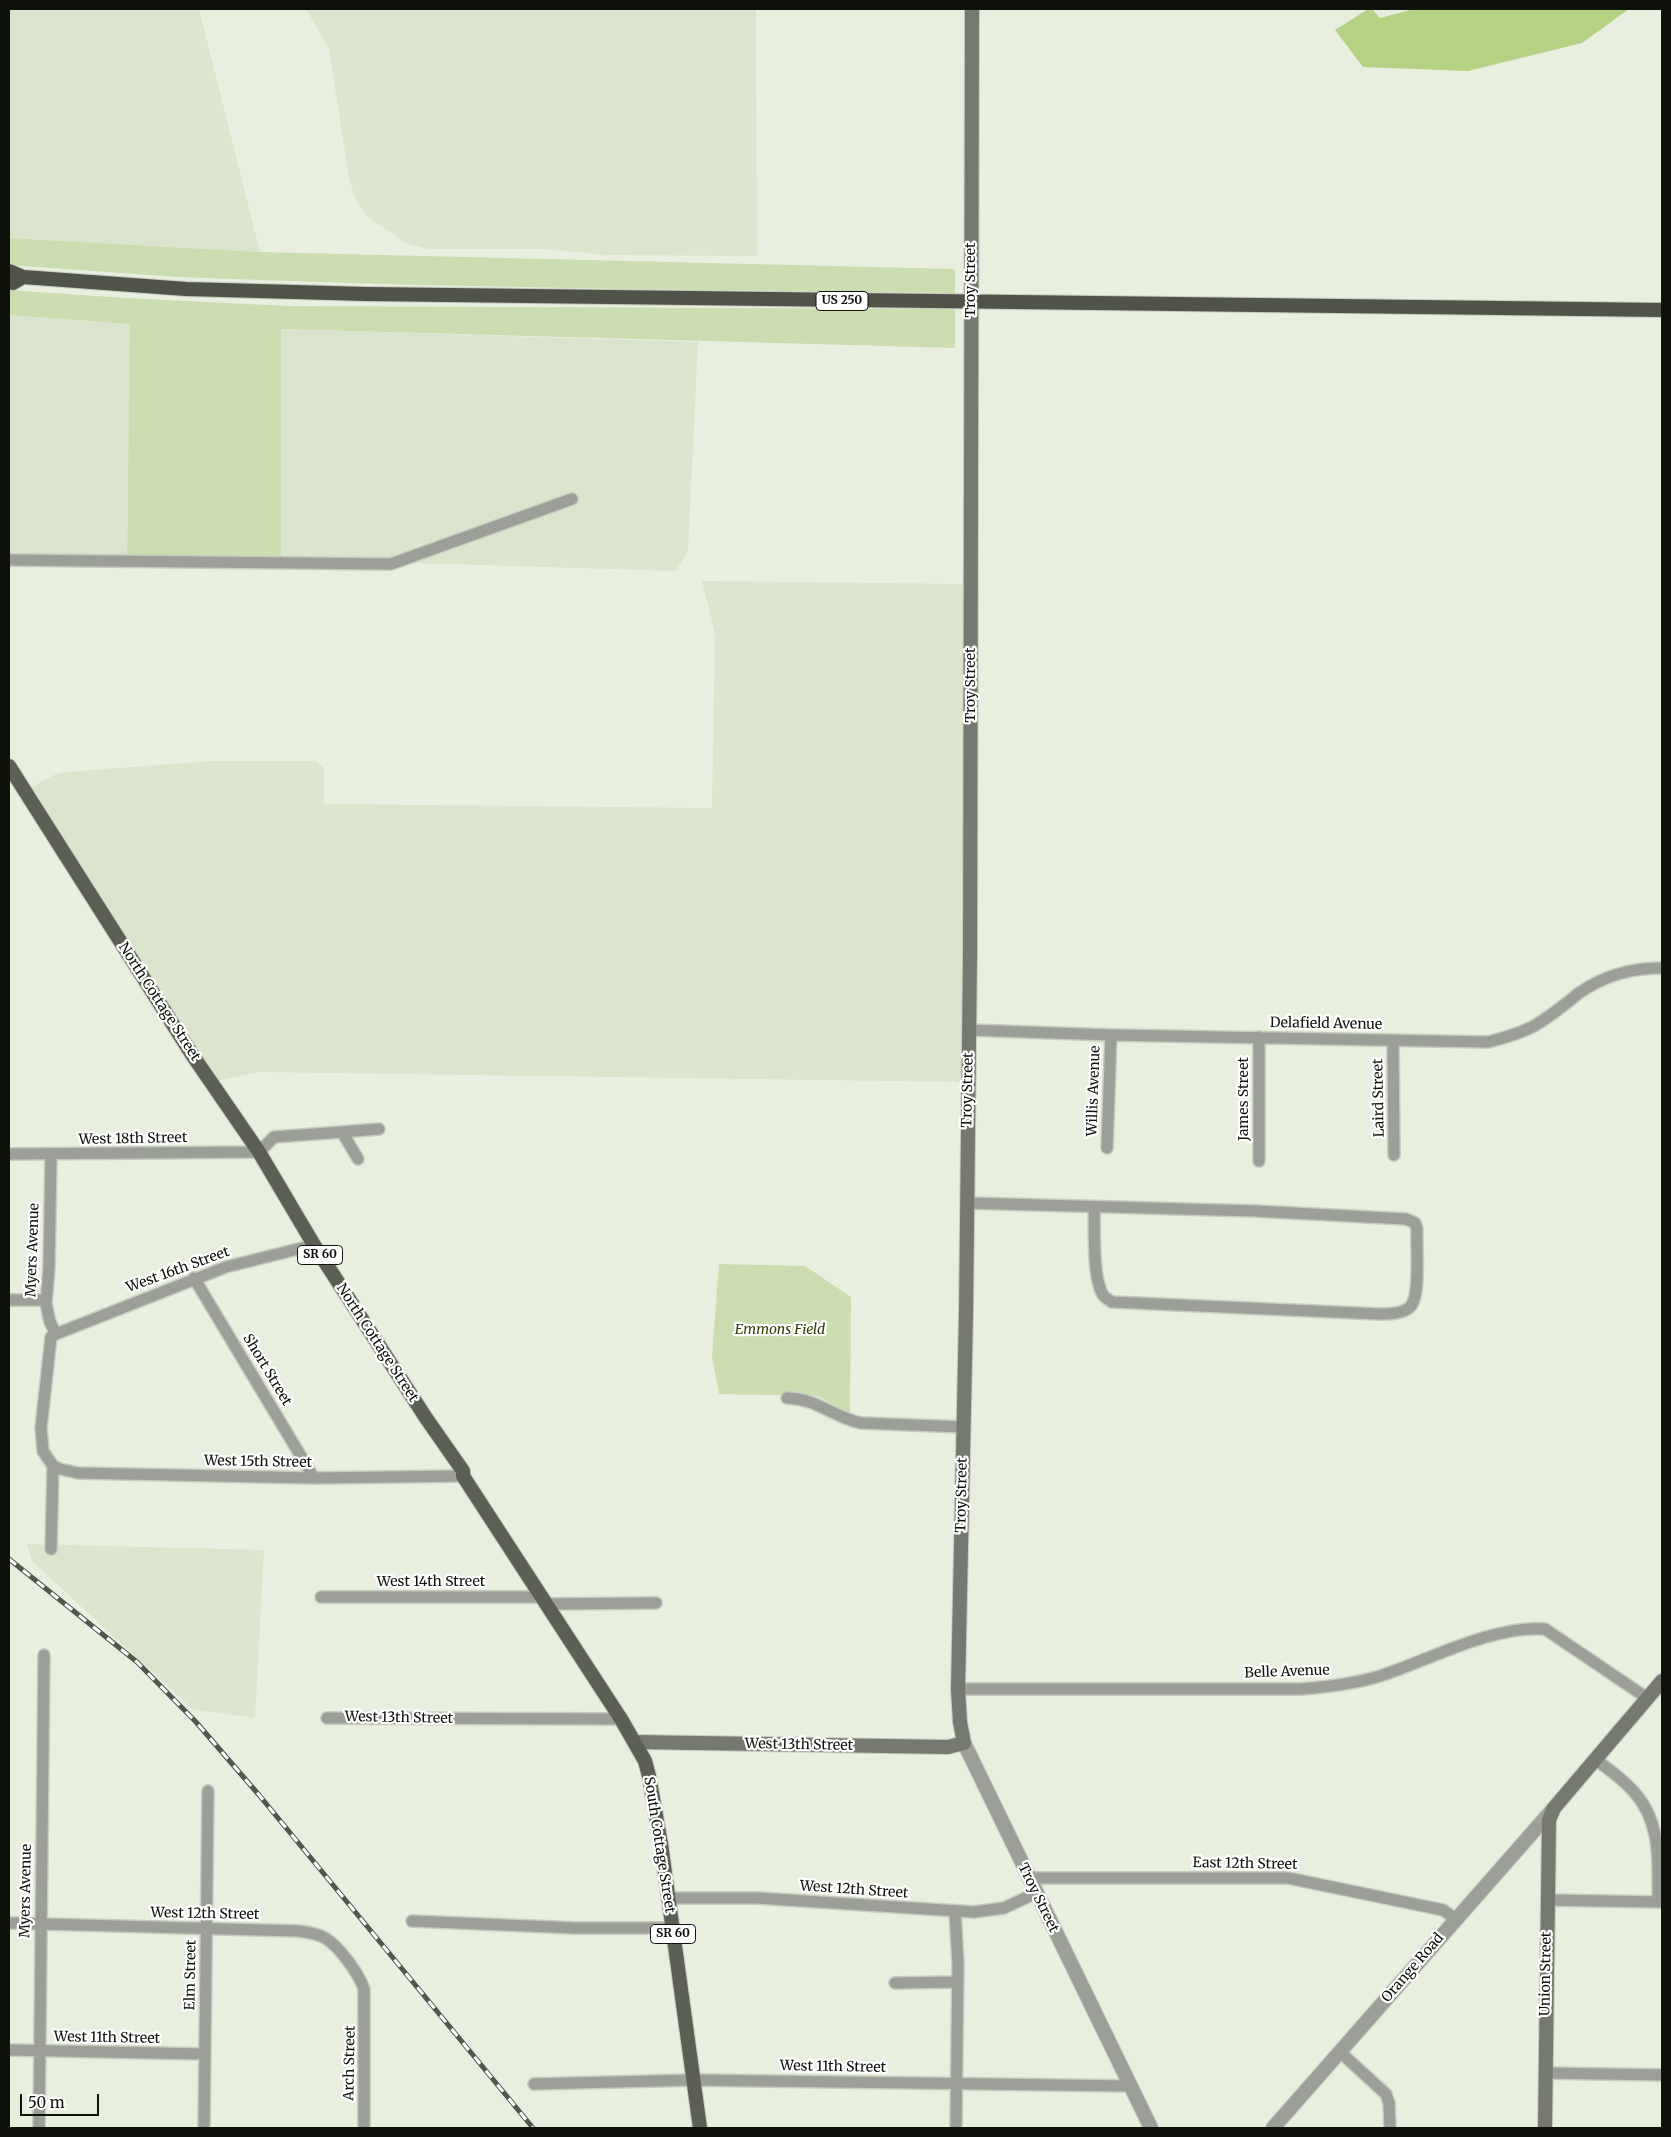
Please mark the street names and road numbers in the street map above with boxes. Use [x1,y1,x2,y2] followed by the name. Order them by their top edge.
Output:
[963,242,979,318] street label: Troy Street
[816,292,868,310] road number: US 250
[963,647,979,723] street label: Troy Street
[114,940,204,1064] street label: North Cottage Street
[1270,1015,1382,1033] street label: Delafield Avenue
[1084,1045,1104,1137] street label: Willis Avenue
[959,1052,977,1128] street label: Troy Street
[1236,1057,1252,1141] street label: James Street
[1370,1058,1388,1138] street label: Laird Street
[79,1130,187,1148] street label: West 18th Street
[23,1203,43,1297] street label: Myers Avenue
[124,1244,232,1296] street label: West 16th Street
[298,1246,342,1264] road number: SR 60
[332,1281,422,1405] street label: North Cottage Street
[239,1331,295,1409] street label: Short Street
[204,1453,312,1471] street label: West 15th Street
[953,1457,971,1533] street label: Troy Street
[377,1574,485,1590] street label: West 14th Street
[1244,1662,1330,1682] street label: Belle Avenue
[345,1709,453,1727] street label: West 13th Street
[745,1736,853,1754] street label: West 13th Street
[640,1776,678,1914] street label: South Cottage Street
[17,1844,35,1938] street label: Myers Avenue
[1192,1855,1298,1873] street label: East 12th Street
[1014,1861,1062,1935] street label: Troy Street
[799,1878,909,1902] street label: West 12th Street
[151,1905,259,1923] street label: West 12th Street
[650,1925,696,1944] road number: SR 60
[1378,1930,1448,2006] street label: Orange Road
[1537,1932,1555,2016] street label: Union Street
[182,1940,200,2010] street label: Elm Street
[341,2025,359,2101] street label: Arch Street
[54,2029,160,2047] street label: West 11th Street
[780,2058,886,2076] street label: West 11th Street

